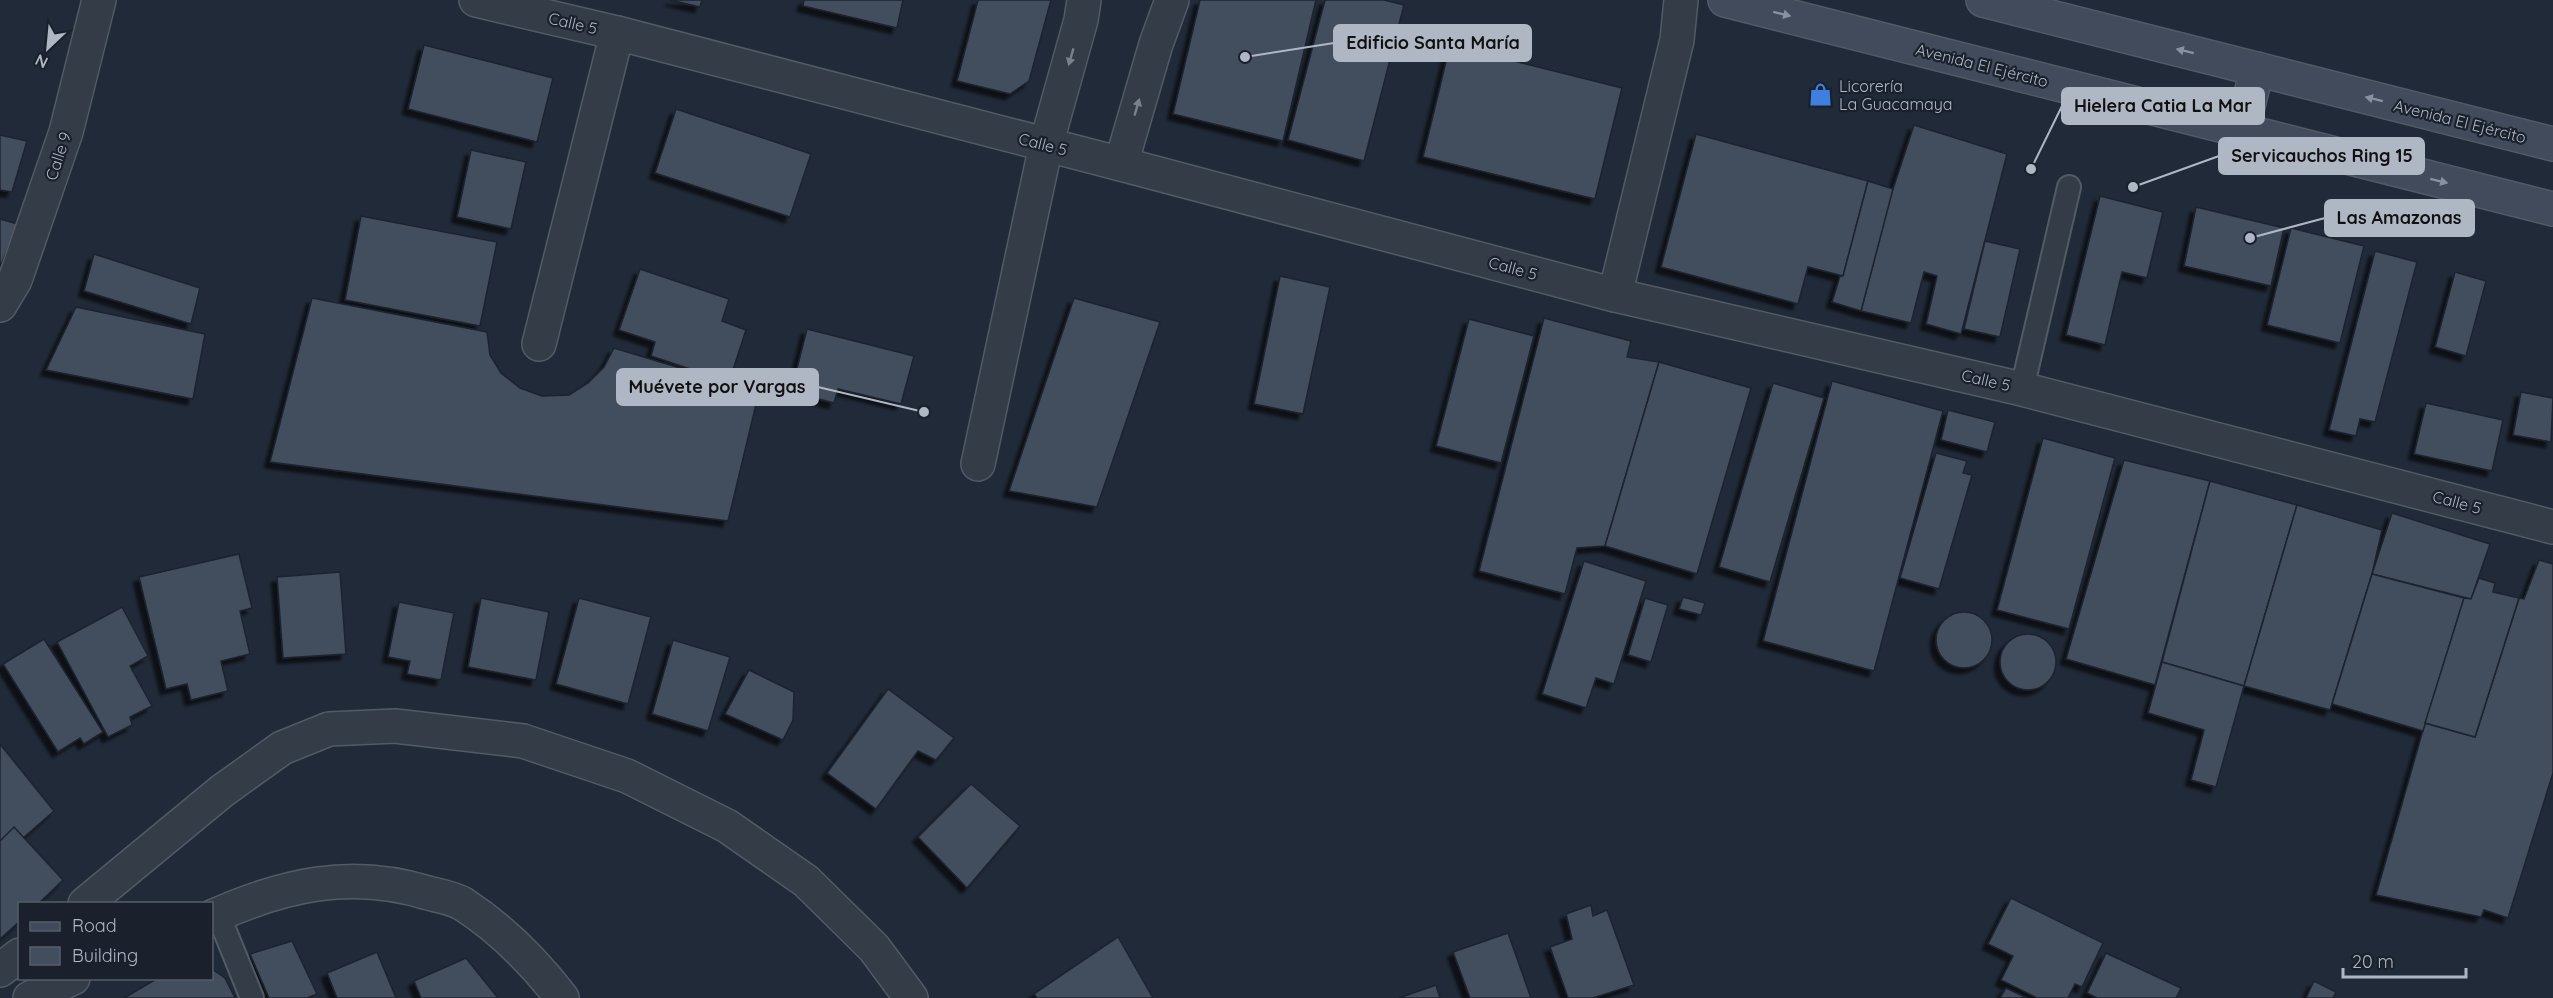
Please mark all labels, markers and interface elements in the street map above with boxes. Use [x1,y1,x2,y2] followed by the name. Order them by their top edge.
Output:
[547,8,599,38] street label: Calle 5
[1772,10,1791,20] one-way arrow
[18,18,78,78] north arrow
[1334,25,1531,61] callout: Edificio Santa María
[1346,31,1520,54] text: Edificio Santa María
[1914,39,2050,91] street label: Avenida El Ejército
[2176,46,2194,56] one-way arrow
[1066,48,1075,66] one-way arrow
[32,50,51,73] text: N
[1839,76,1953,114] place label: Licorería La Guacamaya
[1808,82,1834,108] shop icon: Licorería La Guacamaya
[2062,88,2264,124] callout: Hielera Catia La Mar
[2074,94,2252,117] text: Hielera Catia La Mar
[2365,94,2383,103] one-way arrow
[2392,95,2528,147] street label: Avenida El Ejército
[1133,98,1142,116] one-way arrow
[1017,128,1069,160] street label: Calle 5
[41,129,75,183] street label: Calle 9
[2219,138,2424,174] callout: Servicauchos Ring 15
[2231,144,2413,167] text: Servicauchos Ring 15
[2430,176,2448,186] one-way arrow
[2325,200,2474,236] callout: Las Amazonas
[2336,206,2462,229] text: Las Amazonas
[1487,252,1539,284] street label: Calle 5
[1960,365,2012,395] street label: Calle 5
[617,369,818,405] callout: Muévete por Vargas
[629,375,806,398] text: Muévete por Vargas
[2431,486,2483,518] street label: Calle 5
[18,902,213,980] legend
[72,914,117,937] text: Road
[2343,941,2466,979] scale bar
[72,944,138,967] text: Building
[2352,950,2394,973] text: 20 m

